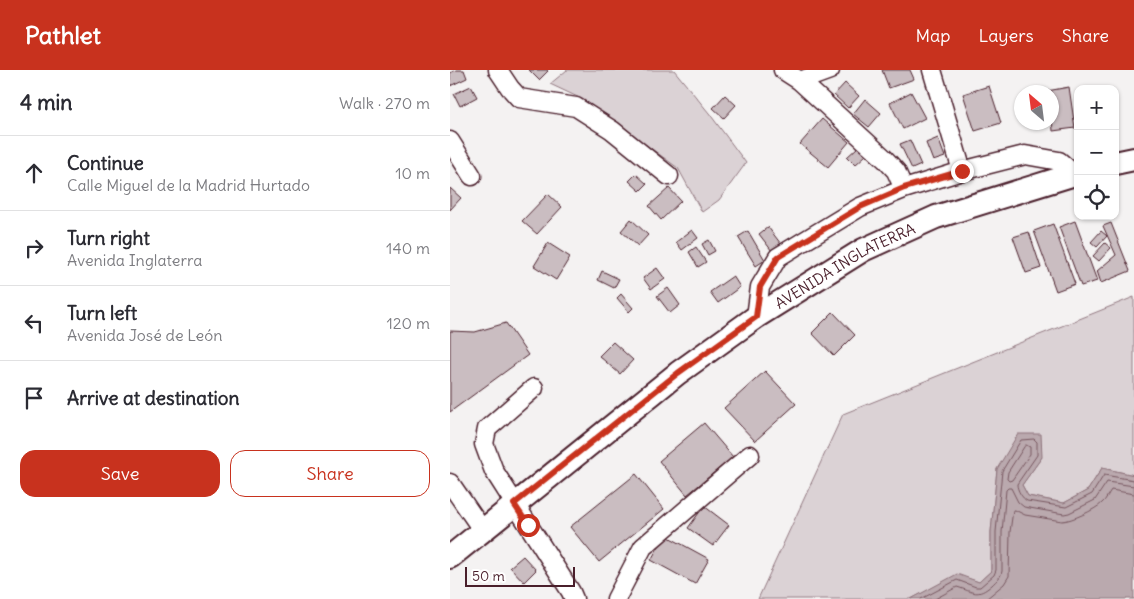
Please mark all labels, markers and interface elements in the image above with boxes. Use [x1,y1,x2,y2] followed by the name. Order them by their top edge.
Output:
[25,20,101,50] text: Pathlet
[915,24,950,47] text: Map
[978,24,1034,47] text: Layers
[1062,24,1109,47] text: Share
[1014,85,1059,130] north arrow
[1074,85,1119,220] map controls
[1074,85,1119,130] button: +
[20,89,72,116] text: 4 min
[339,93,430,113] text: Walk · 270 m
[1074,130,1119,175] button: −
[67,151,144,175] text: Continue
[20,159,48,187] icon: ahead
[951,160,974,183] route end
[395,163,430,183] text: 10 m
[67,175,310,195] text: Calle Miguel de la Madrid Hurtado
[1074,175,1119,220] button: locate
[771,218,918,312] street label: AVENIDA INGLATERRA
[67,226,150,250] text: Turn right
[20,234,48,262] icon: right
[386,238,430,258] text: 140 m
[67,250,202,270] text: Avenida Inglaterra
[67,301,137,325] text: Turn left
[20,309,48,337] icon: left
[387,313,430,333] text: 120 m
[67,325,222,345] text: Avenida José de León
[20,384,48,412] icon: arrive
[67,386,240,410] text: Arrive at destination
[20,450,220,497] button: Save
[230,450,430,497] button: Share
[517,514,540,537] route start
[465,564,575,587] scale bar
[472,567,505,585] text: 50 m

